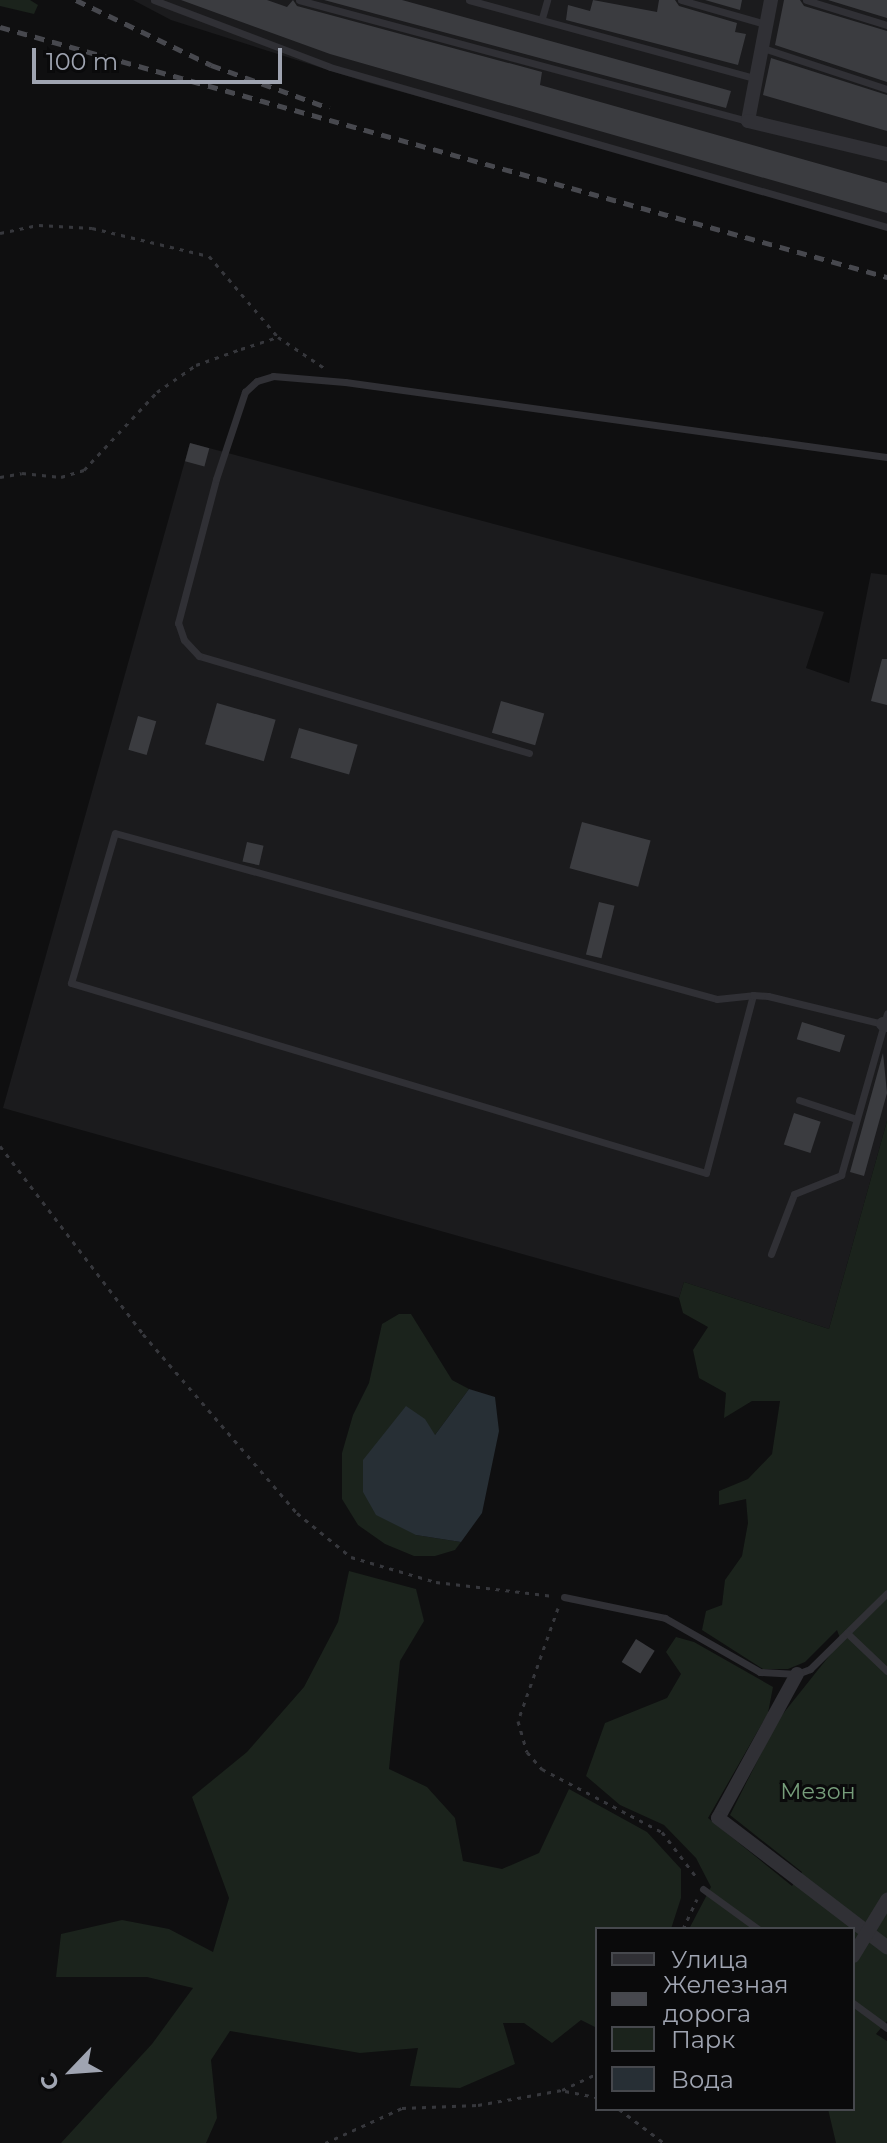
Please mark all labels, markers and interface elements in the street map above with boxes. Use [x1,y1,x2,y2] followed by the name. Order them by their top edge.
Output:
[36,32,286,82] scale bar
[46,47,118,76] text: 100 m
[780,1779,856,1805] park label: Мезон
[595,1927,855,2111] legend
[671,1945,749,1974] text: Улица
[663,1970,789,2028] text: Железная дорога
[671,2025,735,2054] text: Парк
[32,2031,112,2111] north arrow
[671,2065,734,2094] text: Вода
[34,2068,65,2094] text: С

